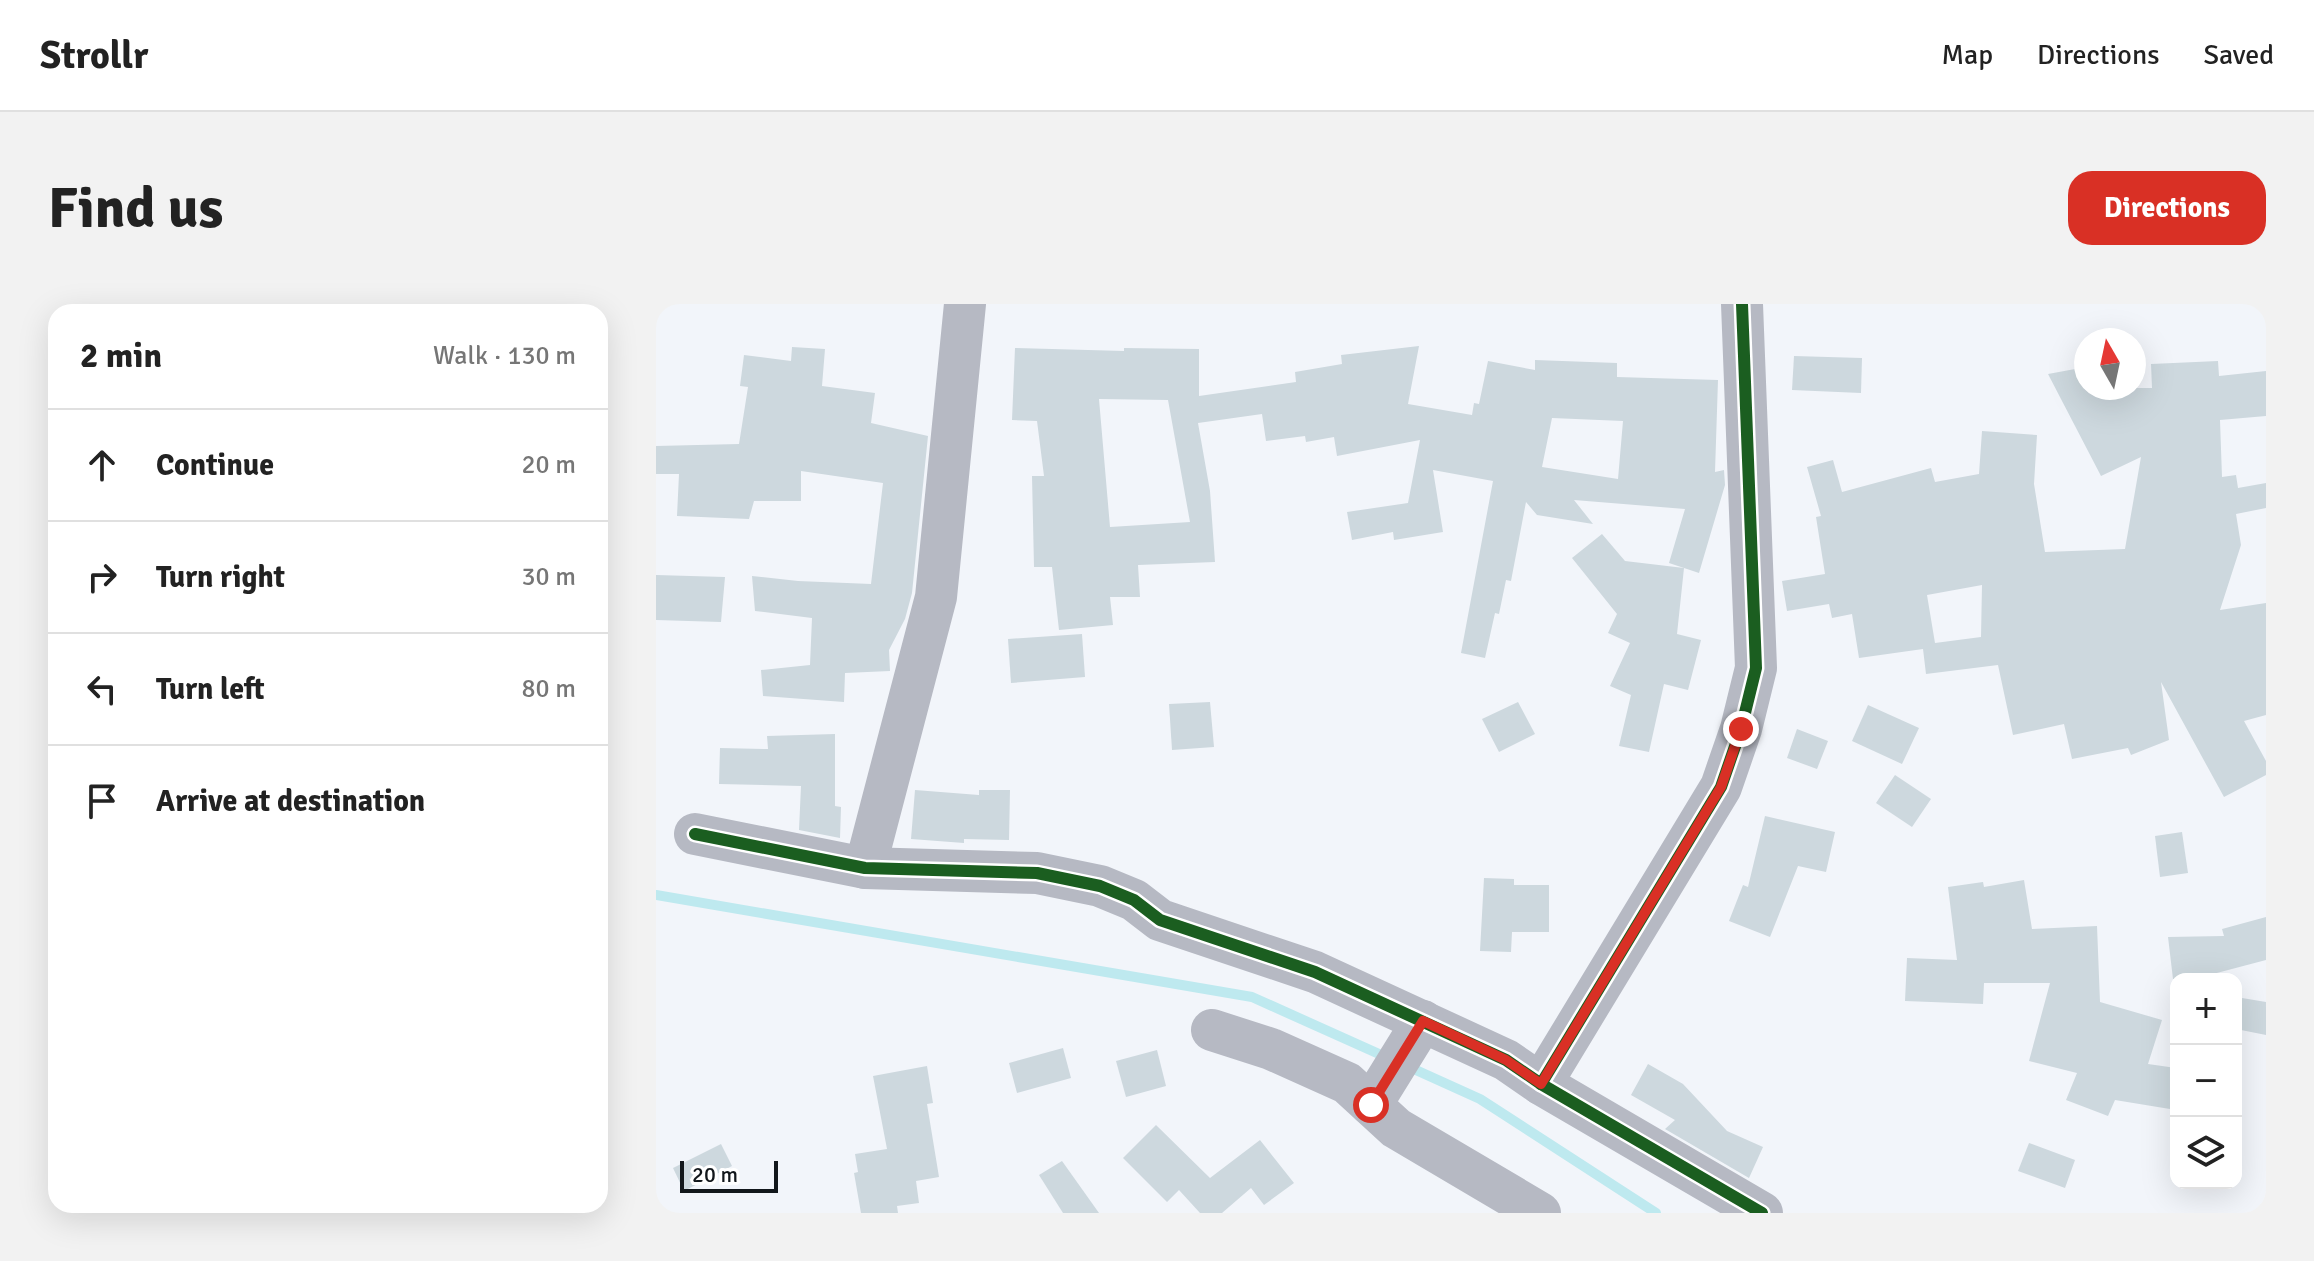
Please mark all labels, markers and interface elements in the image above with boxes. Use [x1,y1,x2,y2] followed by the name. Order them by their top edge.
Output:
[40,32,148,79] text: Strollr
[1941,38,1993,72] text: Map
[2037,38,2159,72] text: Directions
[2203,38,2274,72] text: Saved
[2068,171,2266,245] button: Directions
[48,174,223,243] text: Find us
[2074,328,2146,400] north arrow
[80,335,162,377] text: 2 min
[433,340,576,372] text: Walk · 130 m
[80,443,124,487] icon: ahead
[156,447,274,484] text: Continue
[521,449,576,481] text: 20 m
[80,555,124,599] icon: right
[156,559,285,596] text: Turn right
[521,561,576,593] text: 30 m
[80,667,124,711] icon: left
[156,671,265,708] text: Turn left
[521,673,576,705] text: 80 m
[1723,711,1759,747] route end
[80,779,124,823] icon: arrive
[156,783,425,820] text: Arrive at destination
[2170,973,2242,1189] map controls
[2170,973,2242,1045] button: +
[2170,1045,2242,1117] button: −
[1353,1087,1389,1123] route start
[2170,1117,2242,1189] button: layers
[680,1157,778,1193] scale bar
[692,1161,738,1188] text: 20 m

